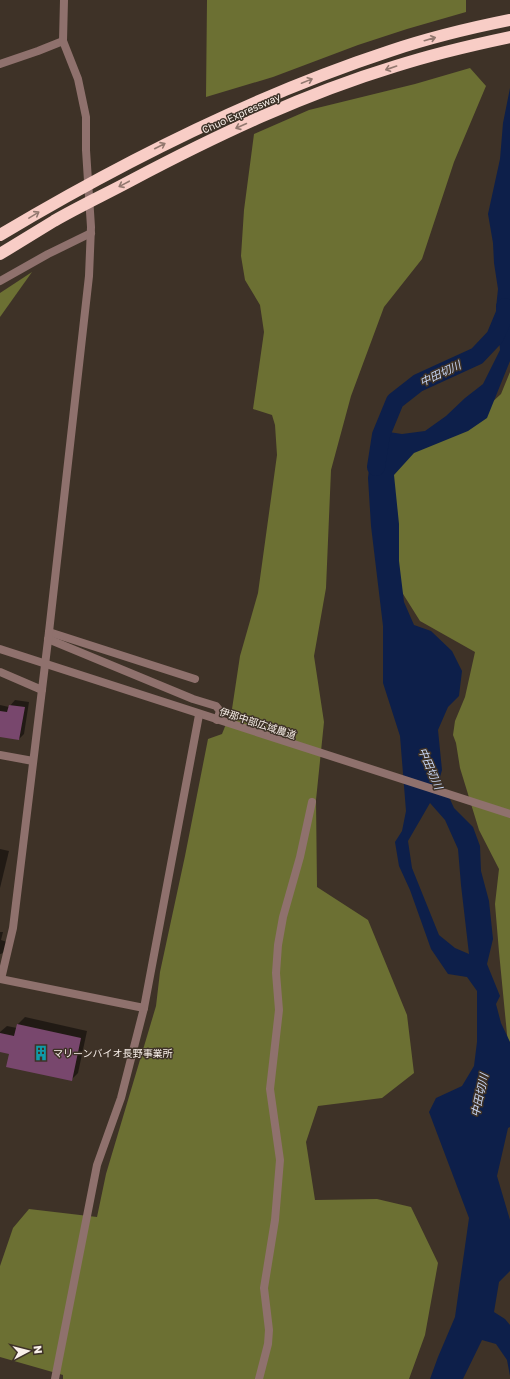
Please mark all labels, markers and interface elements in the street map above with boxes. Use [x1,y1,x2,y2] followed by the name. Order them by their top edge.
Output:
[423,35,436,42] one-way arrow
[385,64,397,72] one-way arrow
[300,76,312,84] one-way arrow
[200,90,282,136] street label: Chuo Expressway
[235,123,247,130] one-way arrow
[154,142,166,149] one-way arrow
[119,181,131,188] one-way arrow
[27,210,39,218] one-way arrow
[417,357,464,388] water label: 中田切川
[218,705,298,741] street label: 伊那中部広域農道
[416,745,446,792] water label: 中田切川
[32,1044,50,1062] building icon: マリーンバイオ長野事業所
[53,1047,173,1059] place label: マリーンバイオ長野事業所
[468,1071,490,1118] water label: 中田切川
[8,1331,48,1371] north arrow
[31,1345,45,1355] text: N

